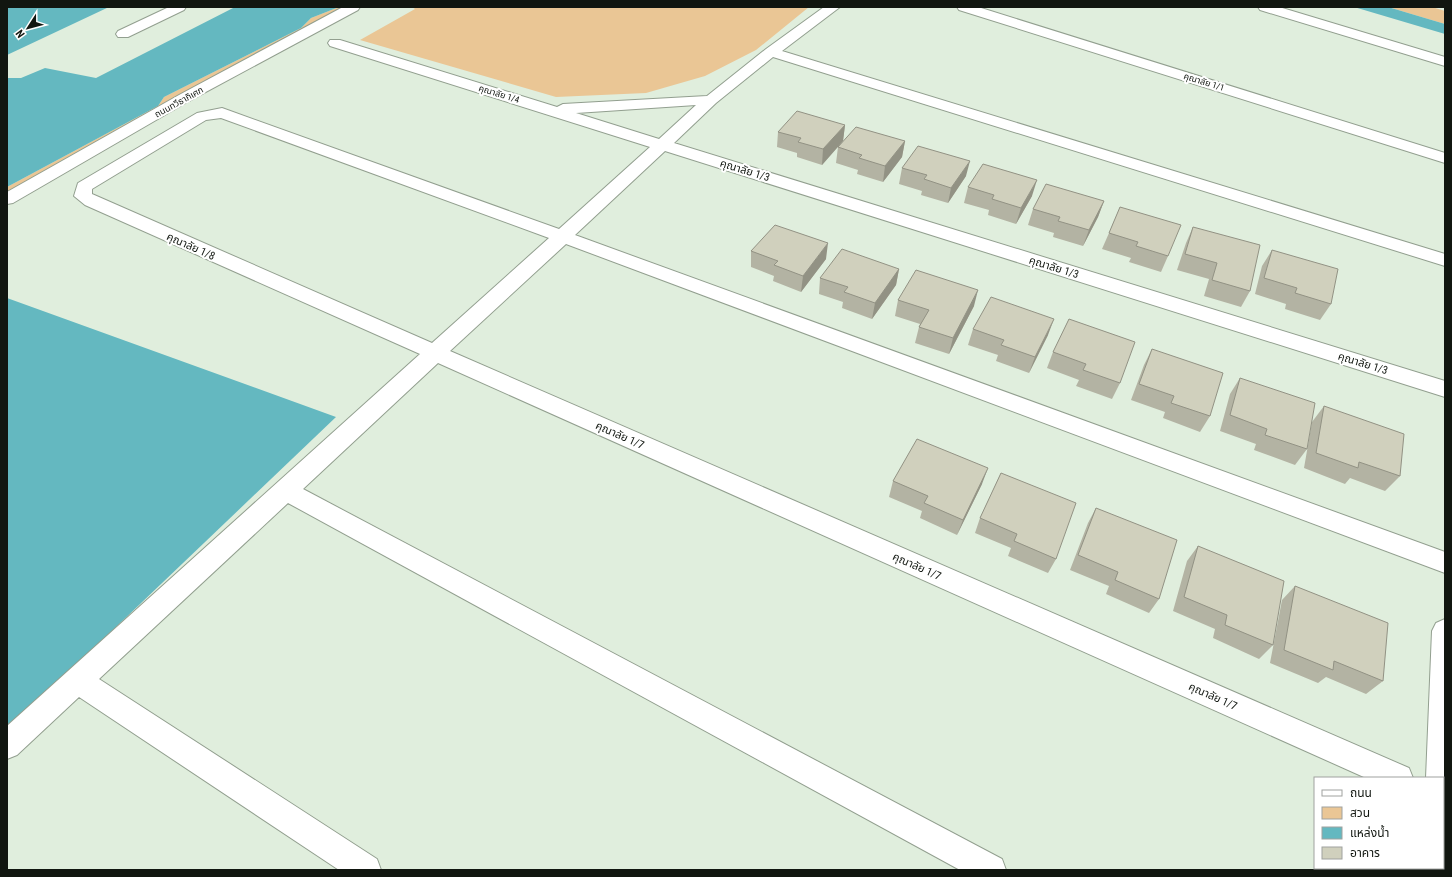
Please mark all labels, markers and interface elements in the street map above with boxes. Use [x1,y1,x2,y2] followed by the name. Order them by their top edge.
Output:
[8,8,48,48] north arrow
[13,27,28,40] text: N
[1182,71,1226,93] street label: คุณาลัย 1/1
[477,83,521,105] street label: คุณาลัย 1/4
[153,85,205,119] street label: ถนนทวีธาภิเศก
[718,157,771,184] street label: คุณาลัย 1/3
[165,230,217,263] street label: คุณาลัย 1/8
[1027,254,1080,281] street label: คุณาลัย 1/3
[1336,350,1389,377] street label: คุณาลัย 1/3
[594,419,646,452] street label: คุณาลัย 1/7
[891,550,943,583] street label: คุณาลัย 1/7
[1187,680,1239,713] street label: คุณาลัย 1/7
[1314,777,1444,869] legend
[1350,786,1372,800] text: ถนน
[1350,806,1370,820] text: สวน
[1350,824,1389,840] text: แหล่งน้ำ
[1350,846,1380,860] text: อาคาร

